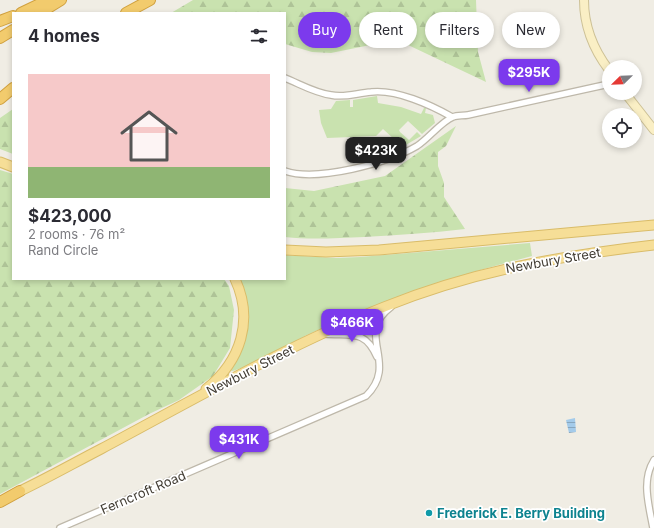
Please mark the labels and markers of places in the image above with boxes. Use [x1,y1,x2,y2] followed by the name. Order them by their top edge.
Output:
[501,59,557,93] pin: $295K
[348,137,404,171] pin: $423K
[324,309,380,343] pin: $466K
[211,426,267,460] pin: $431K
[437,505,605,521] place label: Frederick E. Berry Building
[424,508,434,518] marker: Frederick E. Berry Building

